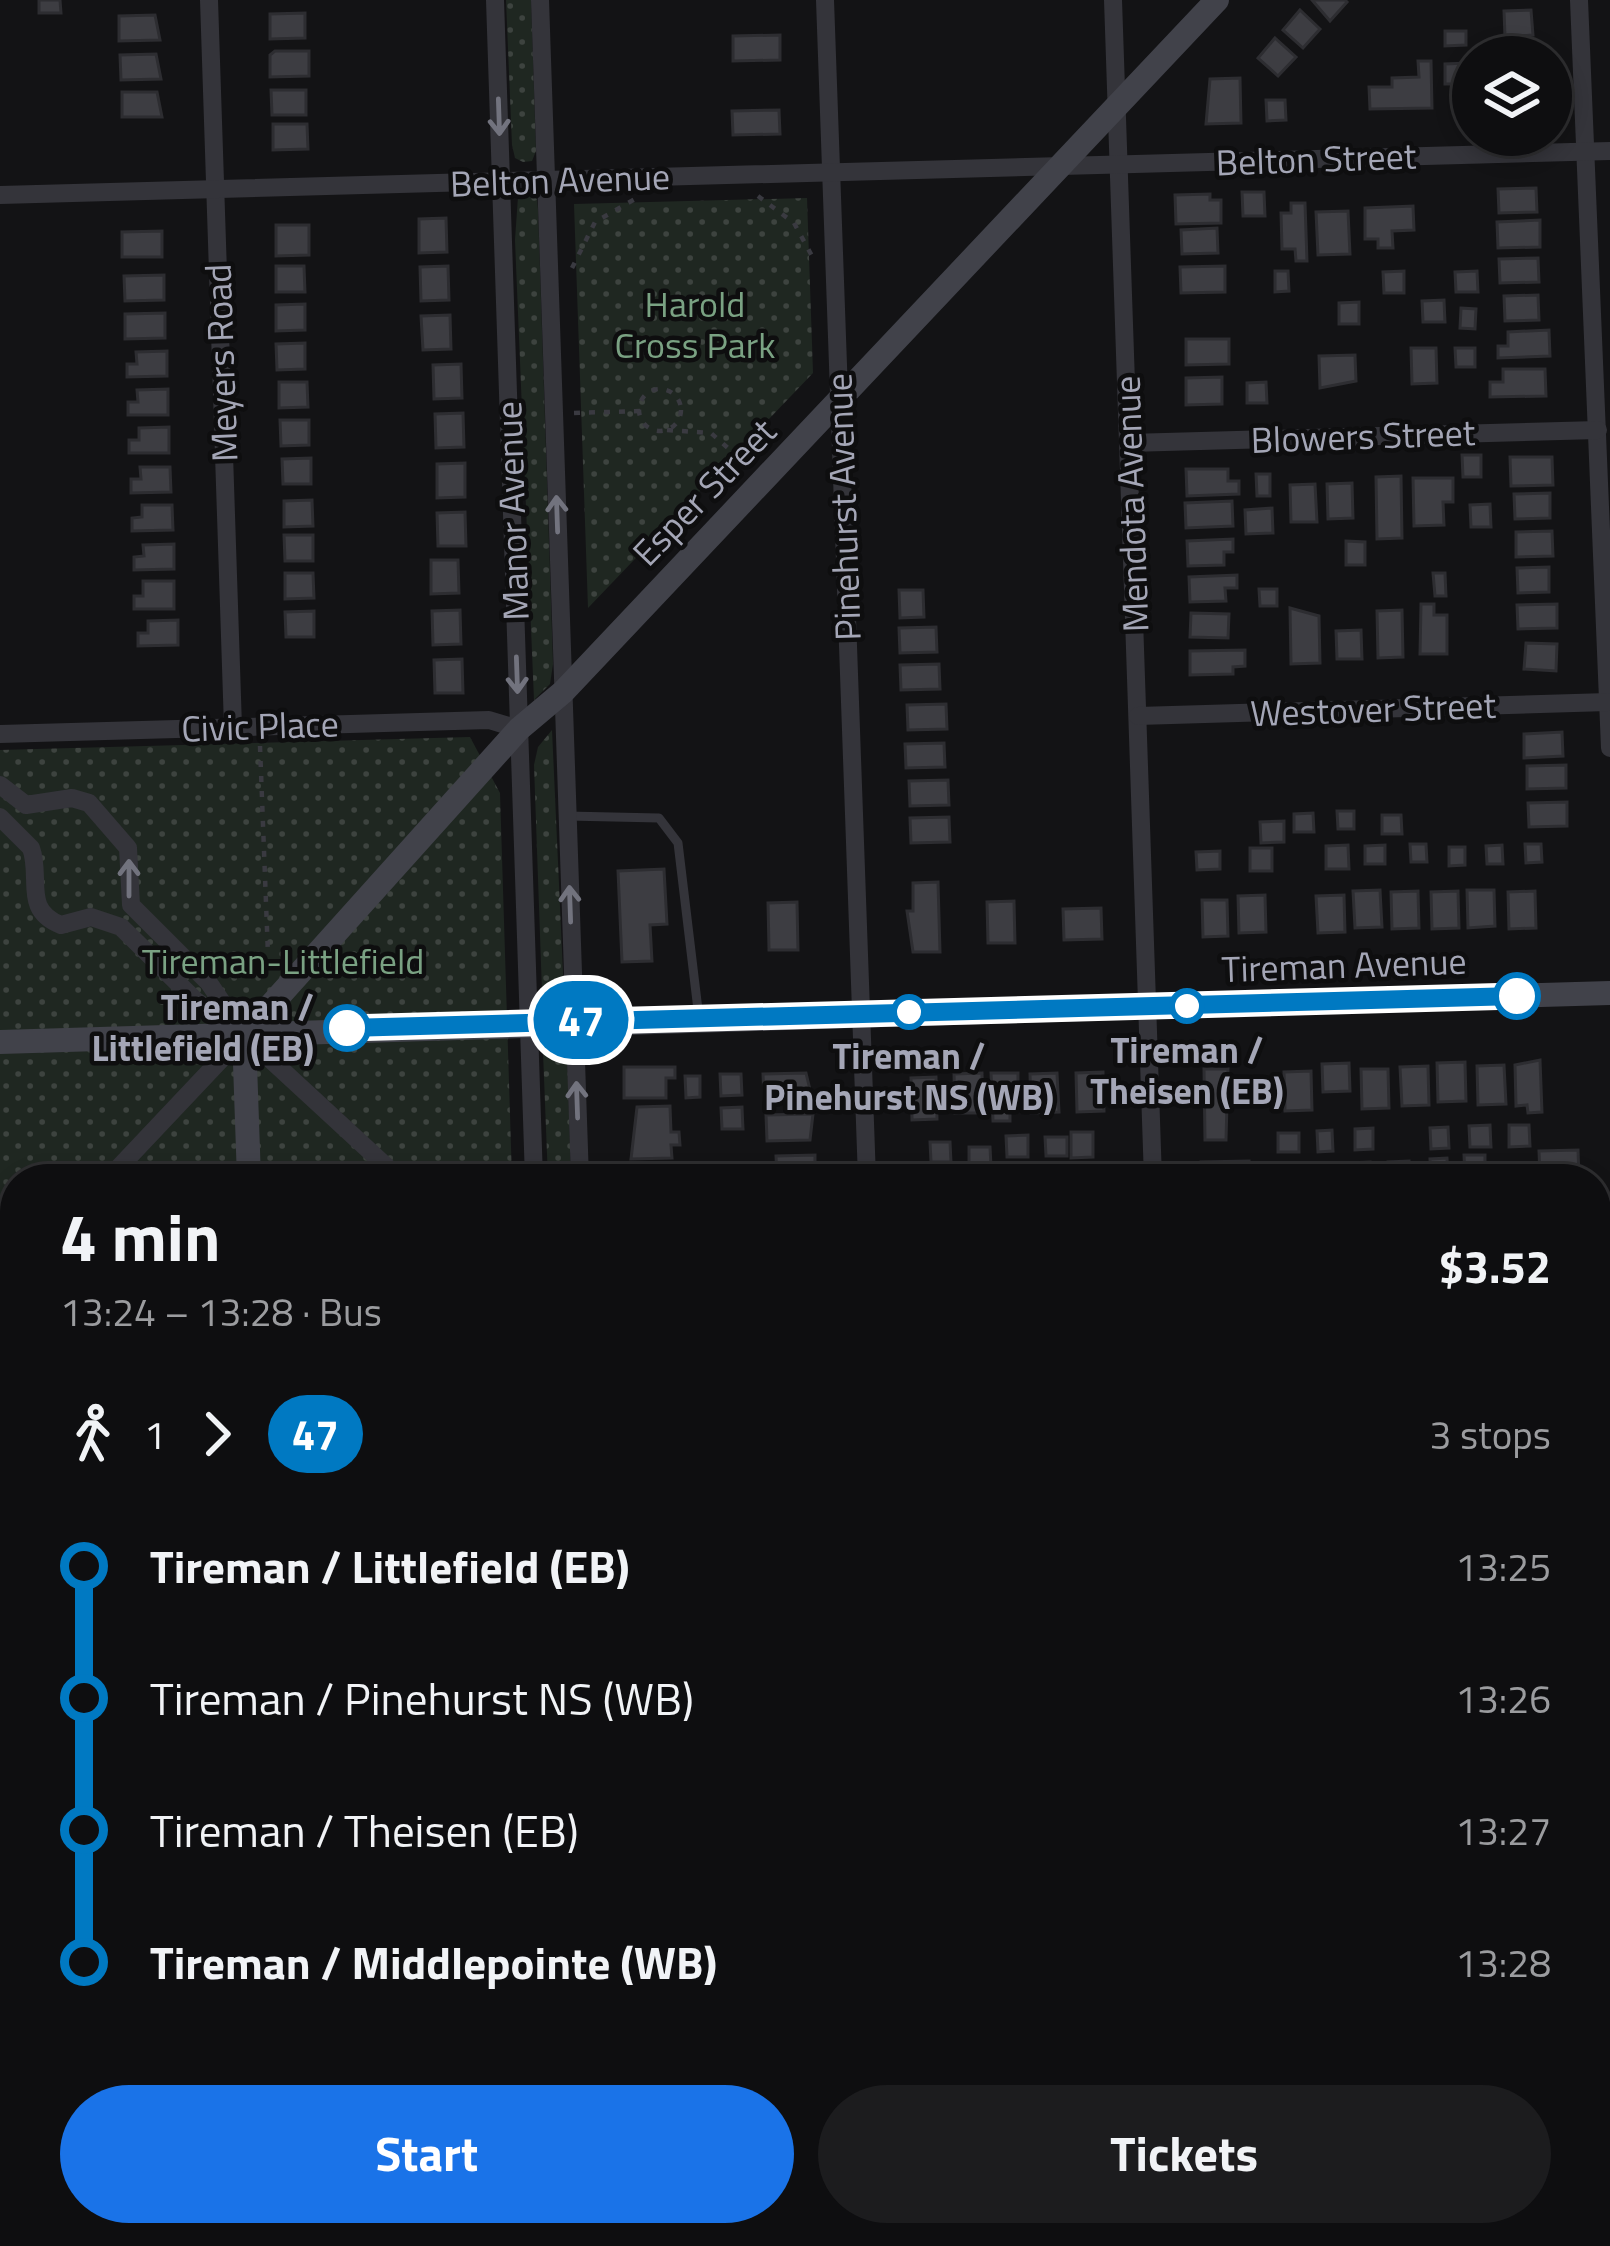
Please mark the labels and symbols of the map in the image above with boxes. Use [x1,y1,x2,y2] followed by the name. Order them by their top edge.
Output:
[488,97,511,136] one-way arrow
[1215,128,1417,189] street label: Belton Street
[449,148,671,211] street label: Belton Avenue
[190,263,251,463] street label: Meyers Road
[615,276,775,372] park label: Harold Cross Park
[810,372,875,642] street label: Pinehurst Avenue
[1099,375,1162,633] street label: Mendota Avenue
[480,400,543,622] street label: Manor Avenue
[1250,404,1477,467] street label: Blowers Street
[619,405,789,578] street label: Esper Street
[545,495,568,534] one-way arrow
[506,655,529,694] one-way arrow
[1249,677,1497,740] street label: Westover Street
[180,695,340,756] street label: Civic Place
[118,859,141,898] one-way arrow
[559,885,582,924] one-way arrow
[142,933,424,988] park label: Tireman-Littlefield
[1221,933,1467,996] street label: Tireman Avenue
[1495,974,1539,1018] unlabelled marker
[91,979,314,1075] place label: Tireman / Littlefield (EB)
[527,981,635,1059] line badge: 47
[1171,990,1203,1022] marker: Tireman / Theisen (EB)
[893,996,925,1028] marker: Tireman / Pinehurst NS (WB)
[325,1006,369,1050] marker: Tireman / Littlefield (EB)
[1090,1022,1284,1118] place label: Tireman / Theisen (EB)
[764,1028,1054,1124] place label: Tireman / Pinehurst NS (WB)
[565,1081,588,1120] one-way arrow

